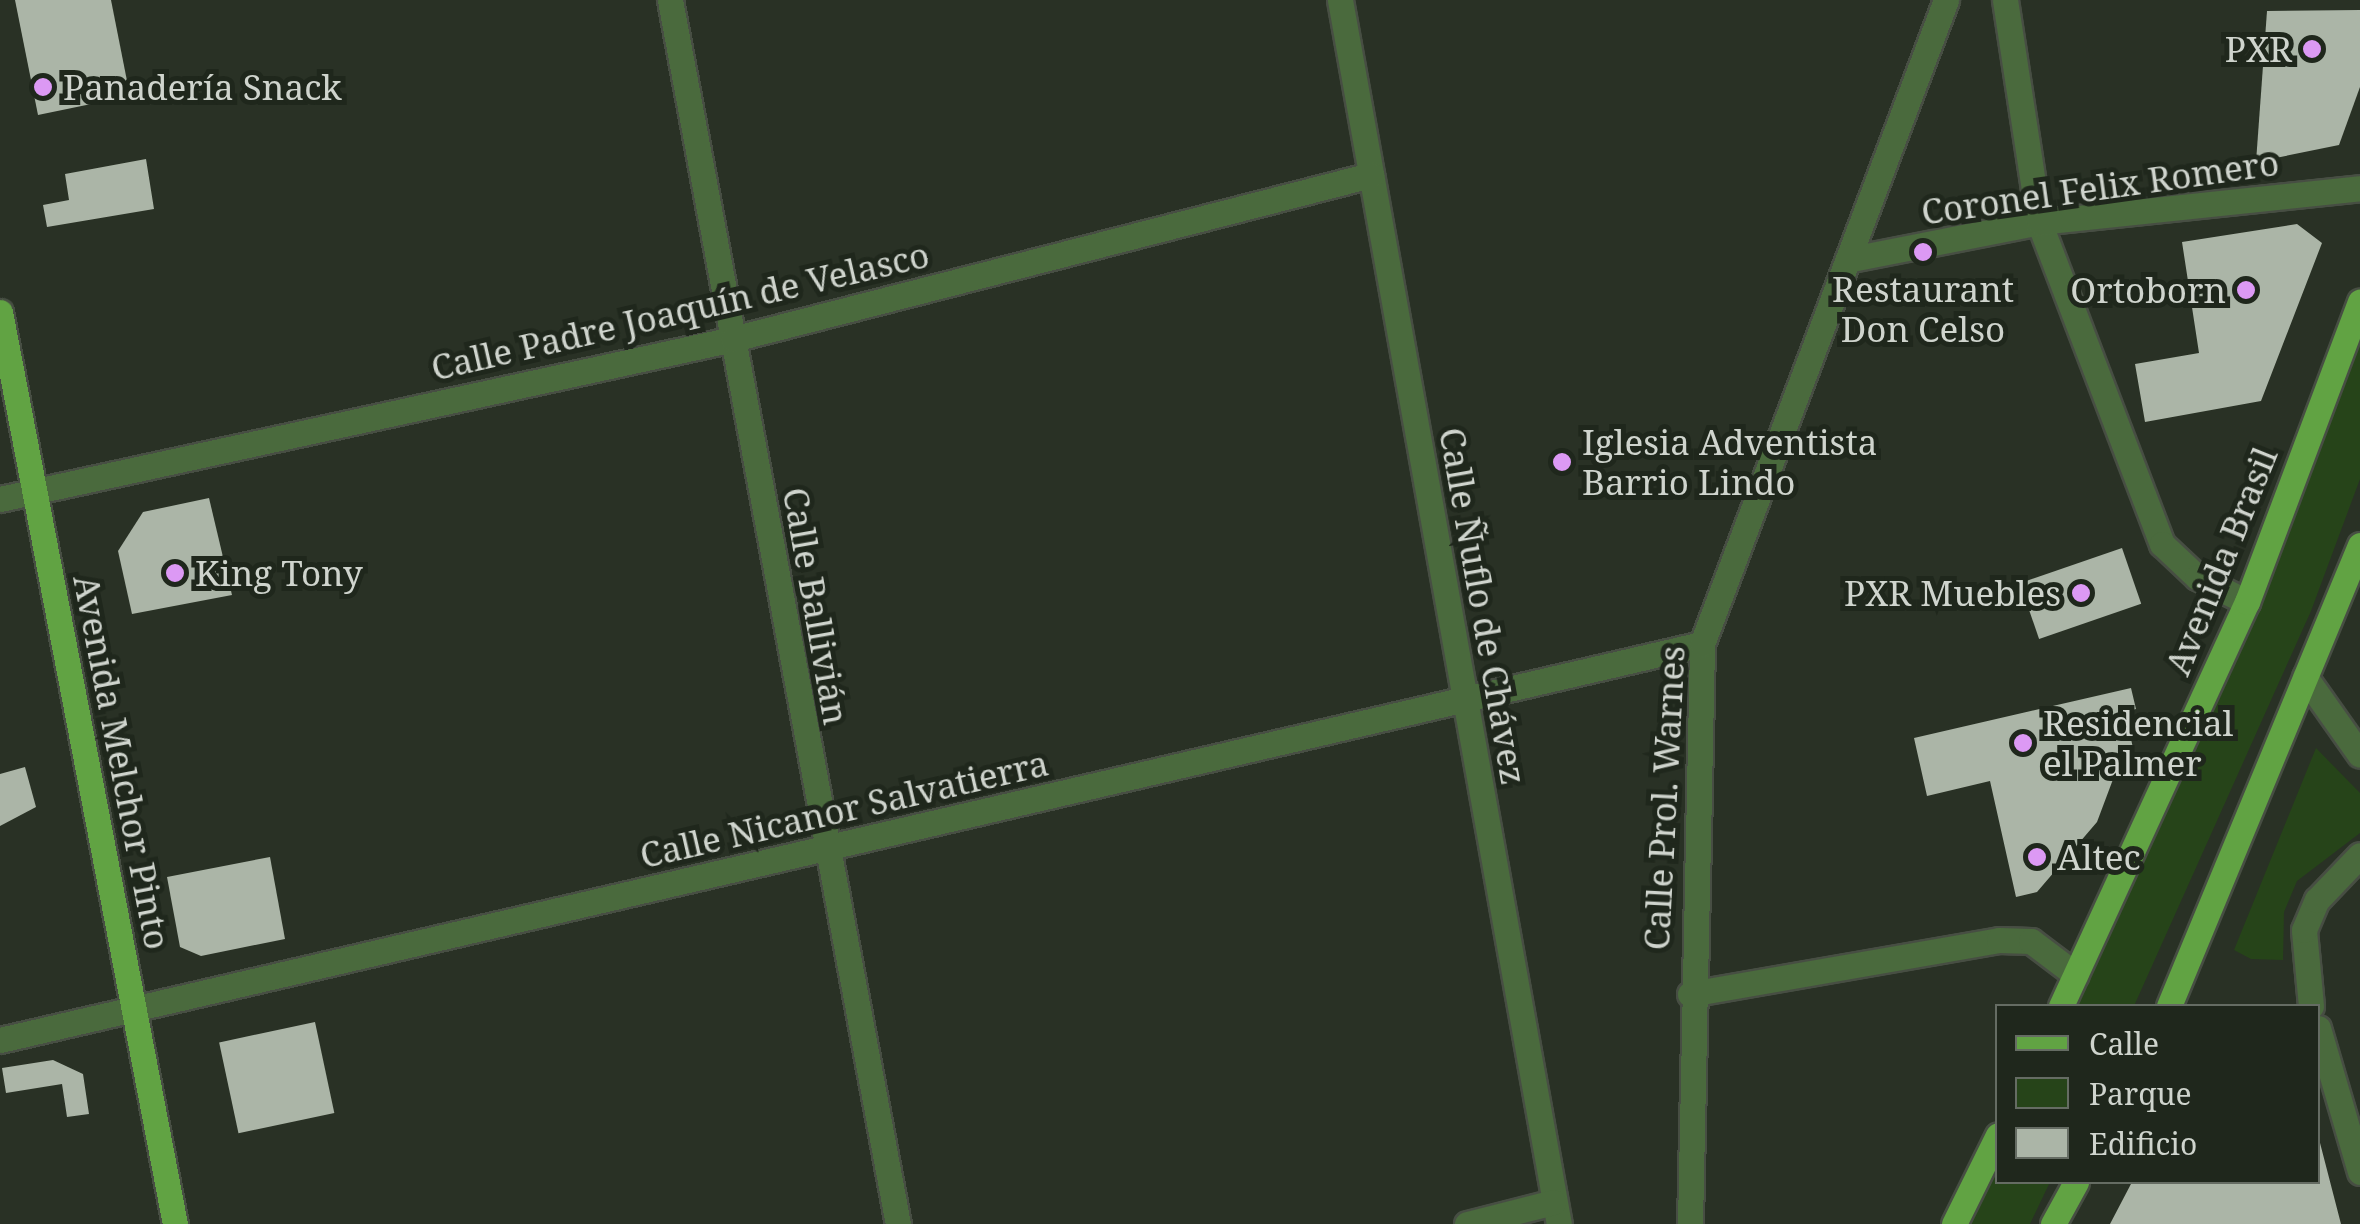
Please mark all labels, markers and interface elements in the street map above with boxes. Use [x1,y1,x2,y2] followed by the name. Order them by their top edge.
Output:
[2225,28,2292,70] place label: PXR
[2301,38,2323,60] marker: PXR
[63,66,342,108] place label: Panadería Snack
[32,76,54,98] marker: Panadería Snack
[1919,141,2281,233] street label: Coronel Felix Romero
[427,233,933,389] street label: Calle Padre Joaquín de Velasco
[1912,241,1934,263] marker: Restaurant Don Celso
[1832,268,2014,350] place label: Restaurant Don Celso
[2070,269,2226,311] place label: Ortoborn
[2235,279,2257,301] marker: Ortoborn
[1582,421,1877,503] place label: Iglesia Adventista Barrio Lindo
[1431,424,1535,788] street label: Calle Ñuflo de Chávez
[2156,441,2286,681] street label: Avenida Brasil
[1551,451,1573,473] marker: Iglesia Adventista Barrio Lindo
[774,484,858,728] street label: Calle Ballivián
[195,552,363,594] place label: King Tony
[164,562,186,584] marker: King Tony
[65,571,179,953] street label: Avenida Melchor Pinto
[1844,572,2061,614] place label: PXR Muebles
[2070,582,2092,604] marker: PXR Muebles
[1635,645,1693,951] street label: Calle Prol. Warnes
[2043,702,2233,784] place label: Residencial el Palmer
[2012,732,2034,754] marker: Residencial el Palmer
[636,742,1052,876] street label: Calle Nicanor Salvatierra
[2057,836,2141,878] place label: Altec
[2026,846,2048,868] marker: Altec
[1995,1004,2320,1184] legend
[2089,1023,2159,1064] text: Calle
[2089,1073,2192,1114] text: Parque
[2089,1123,2197,1164] text: Edificio

